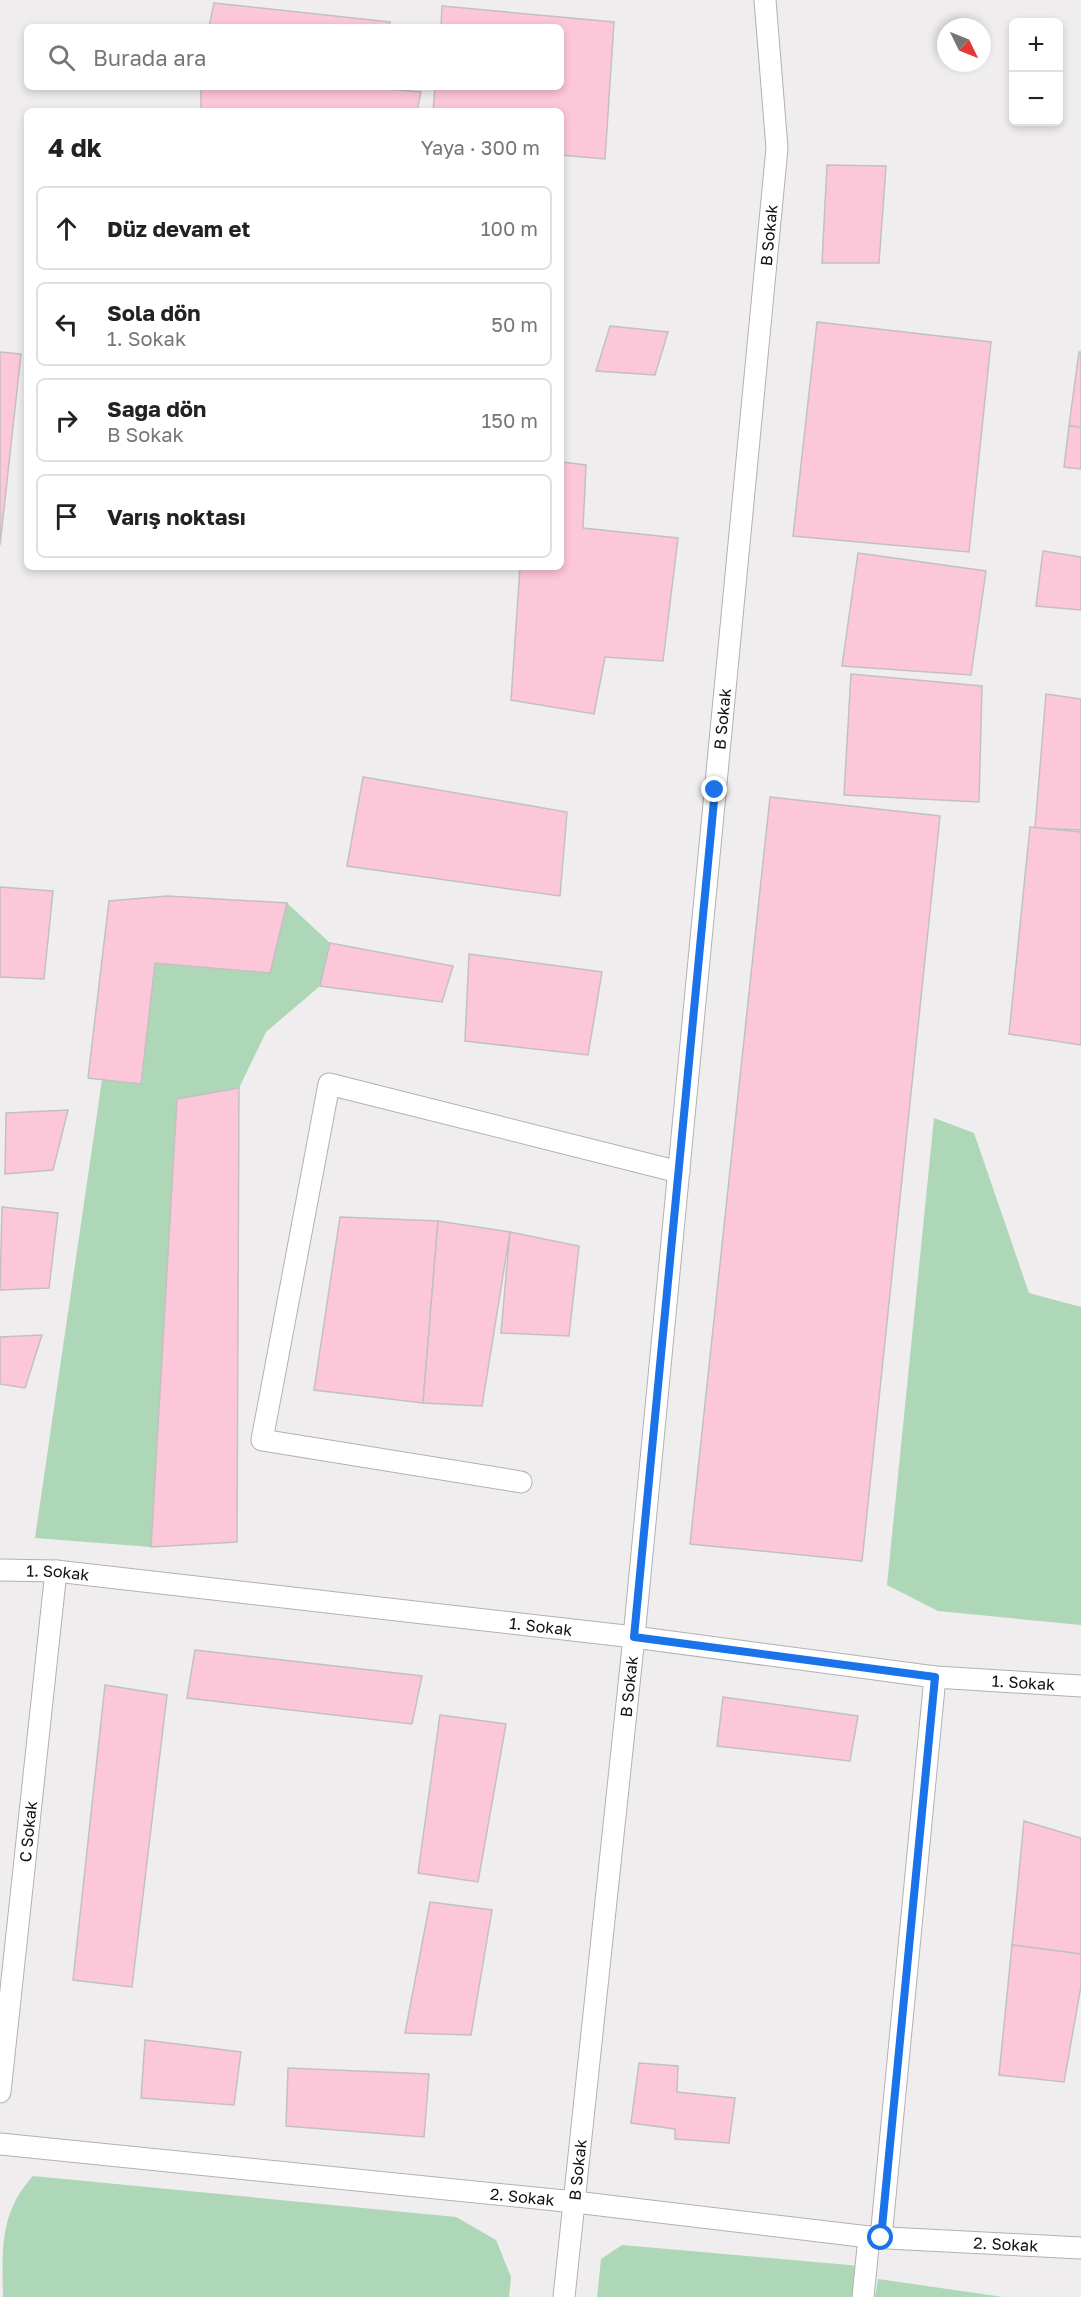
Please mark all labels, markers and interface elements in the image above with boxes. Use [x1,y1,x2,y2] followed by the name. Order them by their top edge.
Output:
[937,18,991,72] north arrow
[1009,18,1063,126] map controls
[1009,18,1063,72] button: +
[24,24,564,90] search box
[45,41,78,74] icon: search
[93,44,207,71] text: Burada ara
[1009,72,1063,126] button: −
[48,132,102,163] text: 4 dk
[421,135,540,159] text: Yaya · 300 m
[756,204,782,267] street label: B Sokak
[50,212,83,245] icon: ahead
[107,215,250,242] text: Düz devam et
[481,216,538,240] text: 100 m
[107,299,201,326] text: Sola dön
[50,308,83,341] icon: left
[491,312,538,336] text: 50 m
[107,326,186,350] text: 1. Sokak
[107,395,206,422] text: Sağa dön
[50,404,83,437] icon: right
[482,408,538,432] text: 150 m
[107,422,184,446] text: B Sokak
[50,500,83,533] icon: arrive
[107,503,246,530] text: Varış noktası
[709,687,735,751] street label: B Sokak
[701,776,727,802] route end
[26,1560,91,1585] street label: 1. Sokak
[508,1613,573,1640] street label: 1. Sokak
[616,1655,642,1718] street label: B Sokak
[991,1671,1056,1694] street label: 1. Sokak
[15,1800,41,1863] street label: C Sokak
[564,2138,591,2201] street label: B Sokak
[489,2183,556,2210] street label: 2. Sokak
[867,2224,893,2250] route start
[973,2232,1039,2256] street label: 2. Sokak

